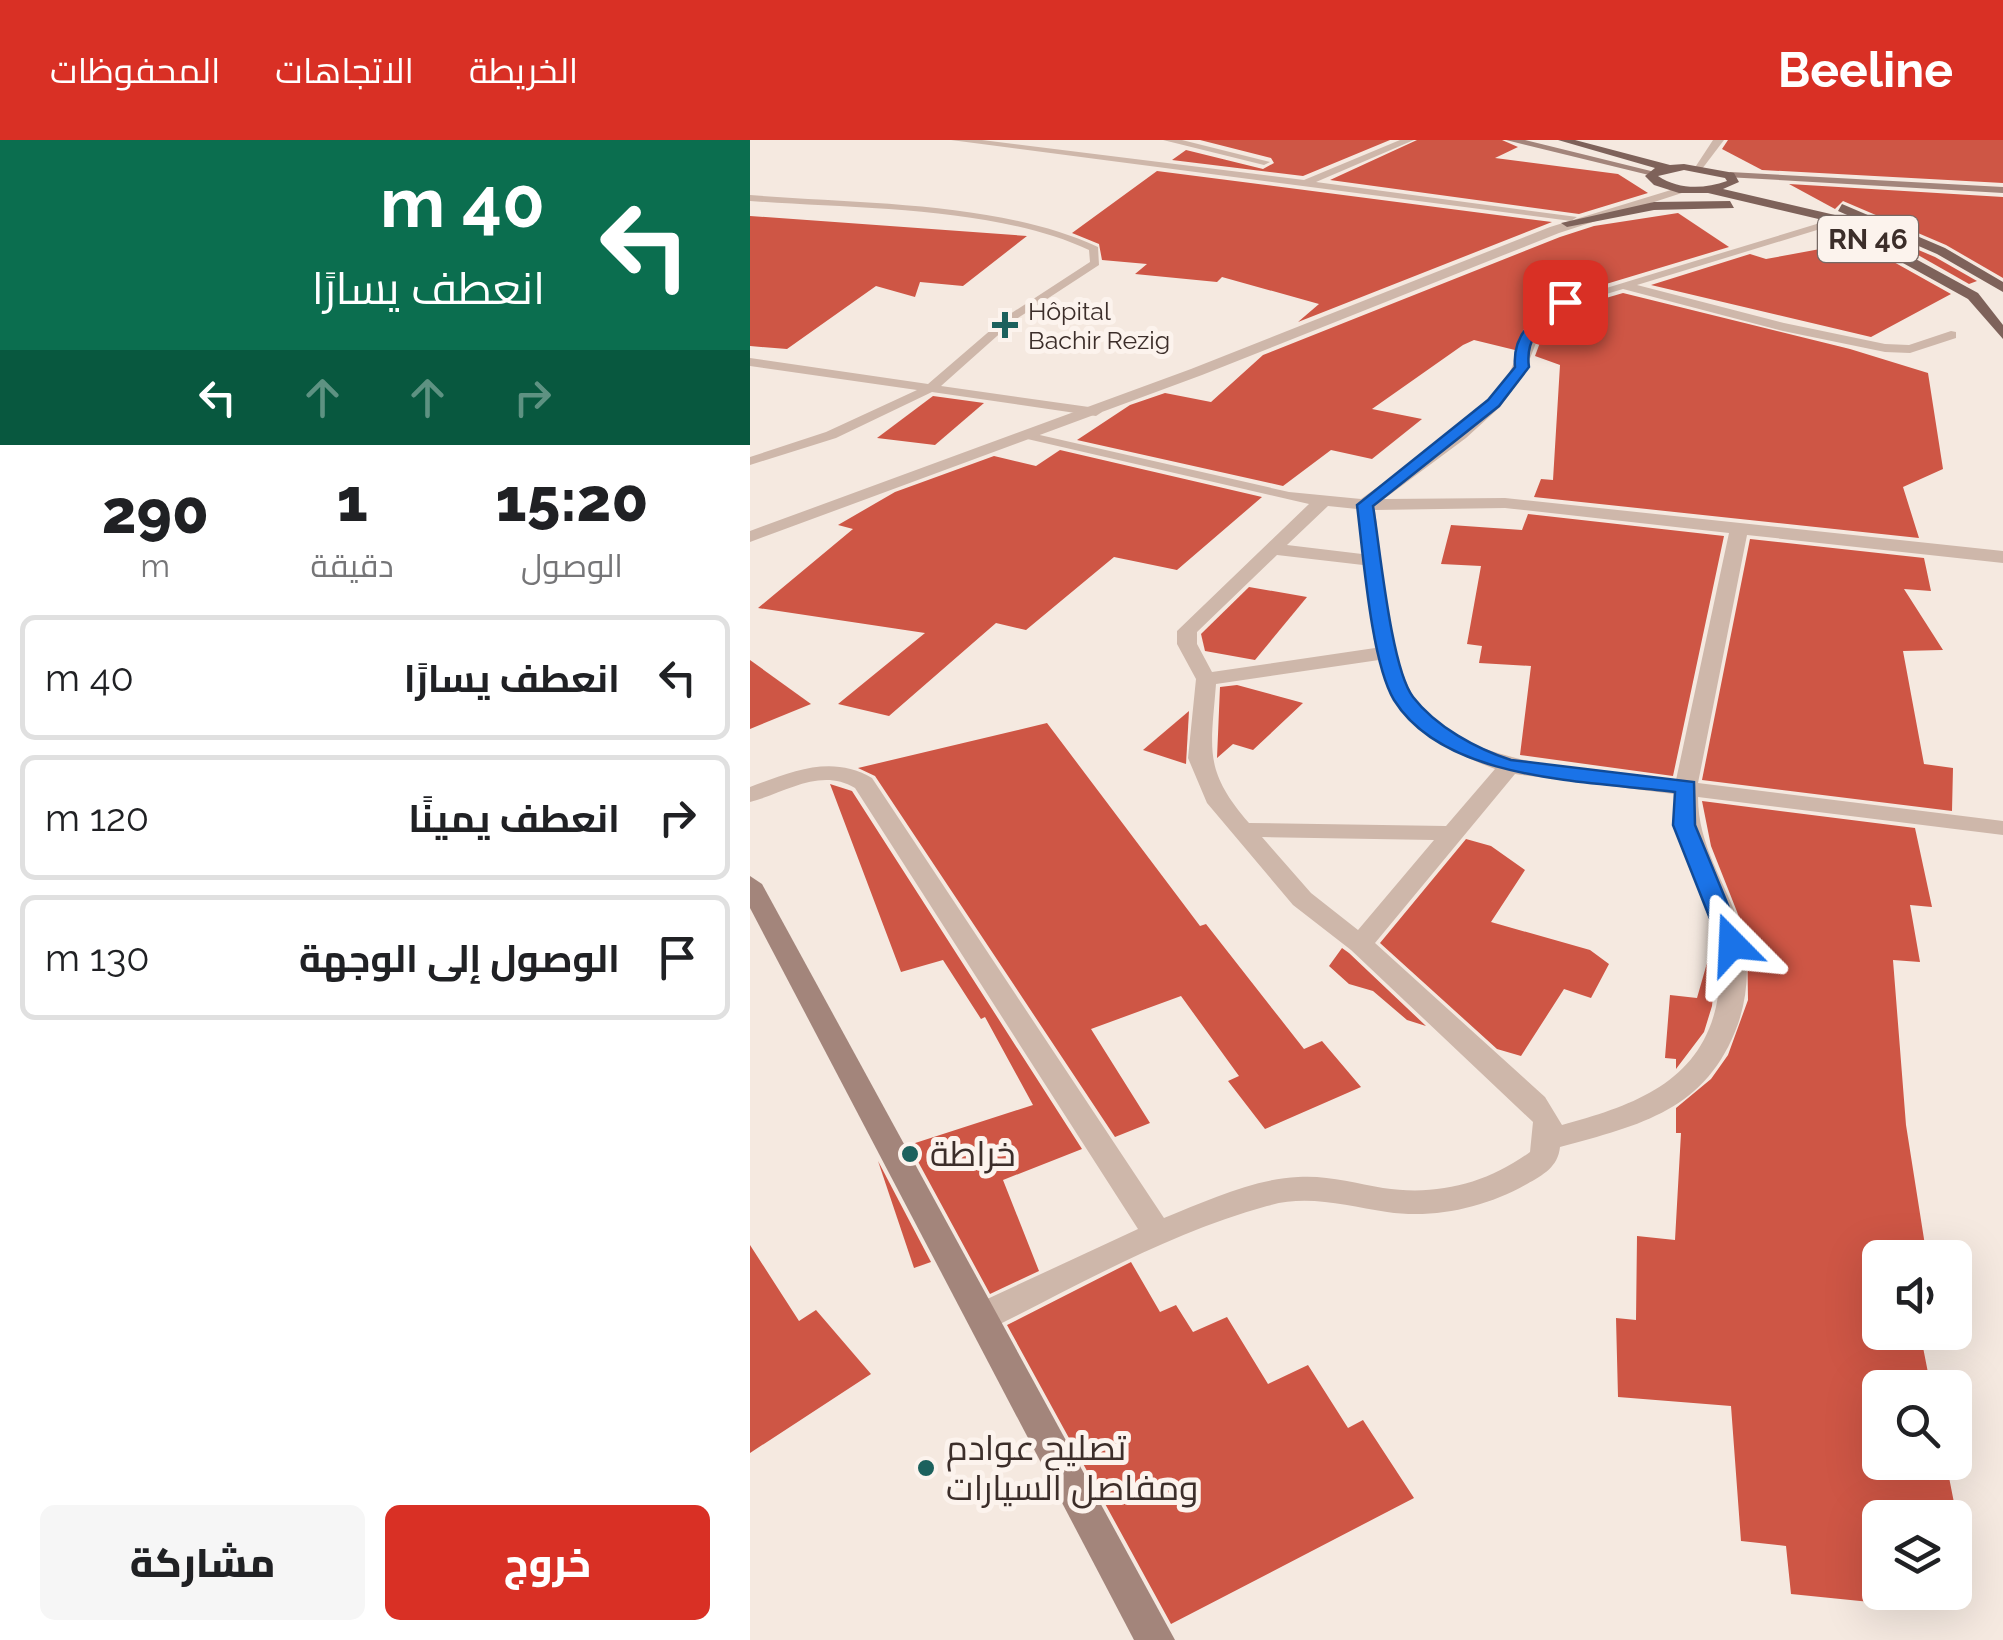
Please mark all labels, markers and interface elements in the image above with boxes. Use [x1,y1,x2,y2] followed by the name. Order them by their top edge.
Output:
[1778,42,1953,98] text: Beeline
[50,50,220,91] text: المحفوظات
[275,50,414,91] text: الاتجاهات
[469,50,578,91] text: الخريطة
[380,161,545,243] text: 40 m
[580,180,710,310] icon: left
[1818,216,1918,262] road number: RN 46
[1523,260,1608,345] pin
[312,262,545,315] text: انعطف يسارًا
[1538,275,1593,330] icon: arrive
[1028,296,1170,355] place label: Hôpital Bachir Rezig
[992,312,1018,338] marker: Hôpital Bachir Rezig
[190,370,245,425] icon: left
[295,370,350,425] icon: ahead
[400,370,455,425] icon: ahead
[505,370,560,425] icon: right
[337,465,368,535] text: 1
[496,465,648,535] text: 15:20
[102,477,209,547] text: 290
[141,547,170,584] text: m
[311,547,394,584] text: دقيقة
[521,547,623,584] text: الوصول
[650,650,705,705] icon: left
[45,655,134,700] text: 40 m
[404,656,620,701] text: انعطف يسارًا
[650,790,705,845] icon: right
[45,795,149,840] text: 120 m
[408,796,620,841] text: انعطف يمينًا
[1680,892,1784,996] position arrow
[650,930,705,985] icon: arrive
[45,935,149,980] text: 130 m
[299,936,620,981] text: الوصول إلى الوجهة
[930,1133,1016,1174] place label: خراطة
[899,1143,921,1165] marker: خراطة
[1862,1240,1972,1610] map controls
[1862,1240,1972,1350] button: sound
[1862,1370,1972,1480] button: search
[946,1427,1198,1509] place label: تصليح عوادم ومفاصل السيارات
[915,1457,937,1479] marker: تصليح عوادم ومفاصل السيارات
[1862,1500,1972,1610] button: layers
[40,1505,365,1620] button: مشاركة
[385,1505,710,1620] button: خروج

